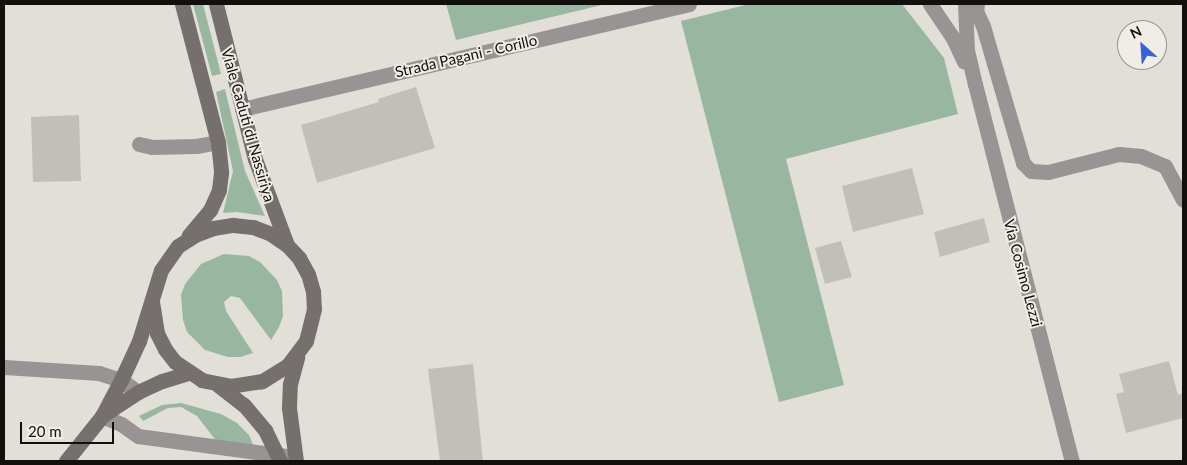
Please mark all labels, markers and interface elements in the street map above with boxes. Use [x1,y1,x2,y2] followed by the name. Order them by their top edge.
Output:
[1117,20,1167,70] north arrow
[1127,22,1144,42] text: N
[393,31,539,81] street label: Strada Pagani - Corillo
[217,46,279,204] street label: Viale Caduti di Nassiriya
[1000,217,1046,329] street label: Via Cosimo Lezzi
[22,412,116,444] scale bar
[28,422,62,440] text: 20 m

